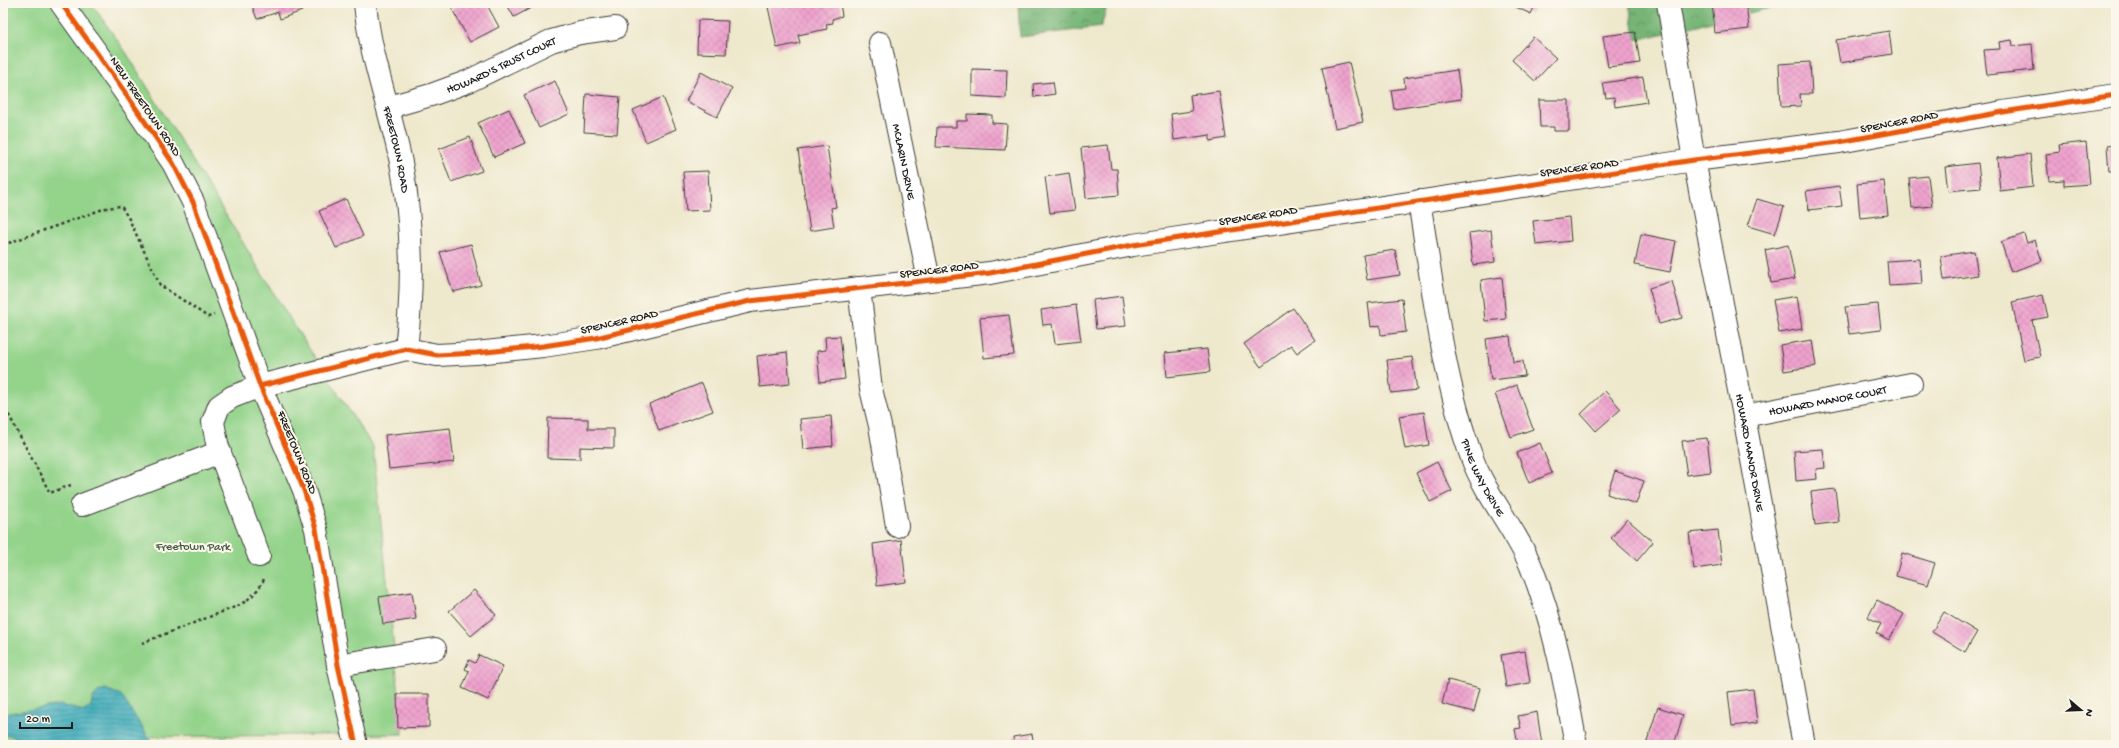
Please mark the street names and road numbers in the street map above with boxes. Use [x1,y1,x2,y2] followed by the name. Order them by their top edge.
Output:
[445,35,559,98] street label: HOWARD'S TRUST COURT
[106,55,183,160] street label: NEW FREETOWN ROAD
[378,104,411,194] street label: FREETOWN ROAD
[1859,109,1940,137] street label: SPENCER ROAD
[888,123,917,202] street label: MCLARIN DRIVE
[1539,157,1620,181] street label: SPENCER ROAD
[1218,204,1299,230] street label: SPENCER ROAD
[899,259,979,283] street label: SPENCER ROAD
[579,307,660,339] street label: SPENCER ROAD
[1768,384,1889,420] street label: HOWARD MANOR COURT
[1731,393,1766,513] street label: HOWARD MANOR DRIVE
[273,408,319,497] street label: FREETOWN ROAD
[1457,436,1507,520] street label: PINE WAY DRIVE

